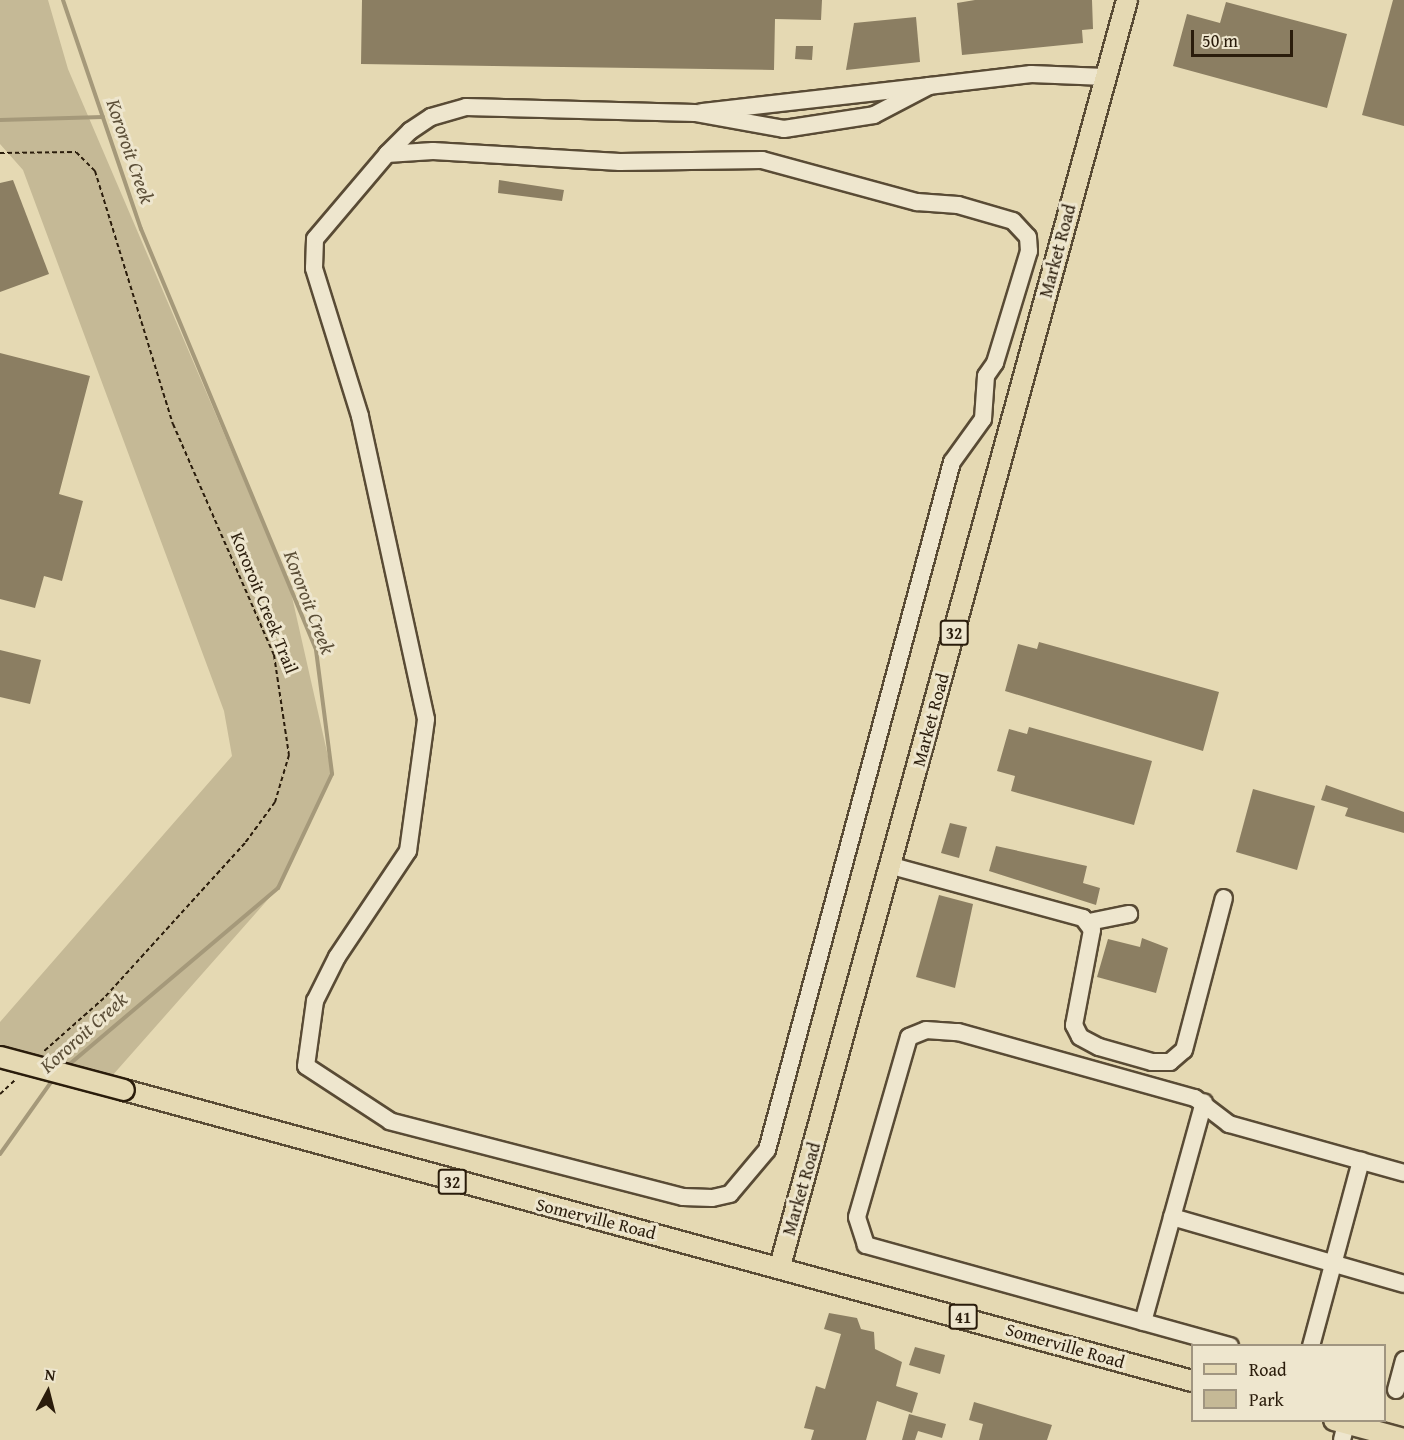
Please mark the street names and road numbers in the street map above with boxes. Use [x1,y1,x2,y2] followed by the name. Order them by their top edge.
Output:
[1035,202,1081,300] street label: Market Road
[226,529,302,677] street label: Kororoit Creek Trail
[939,620,969,646] road number: 32
[908,671,954,769] street label: Market Road
[778,1140,826,1238] street label: Market Road
[437,1169,467,1195] road number: 32
[534,1194,658,1244] street label: Somerville Road
[948,1304,978,1330] road number: 41
[1003,1319,1127,1373] street label: Somerville Road

